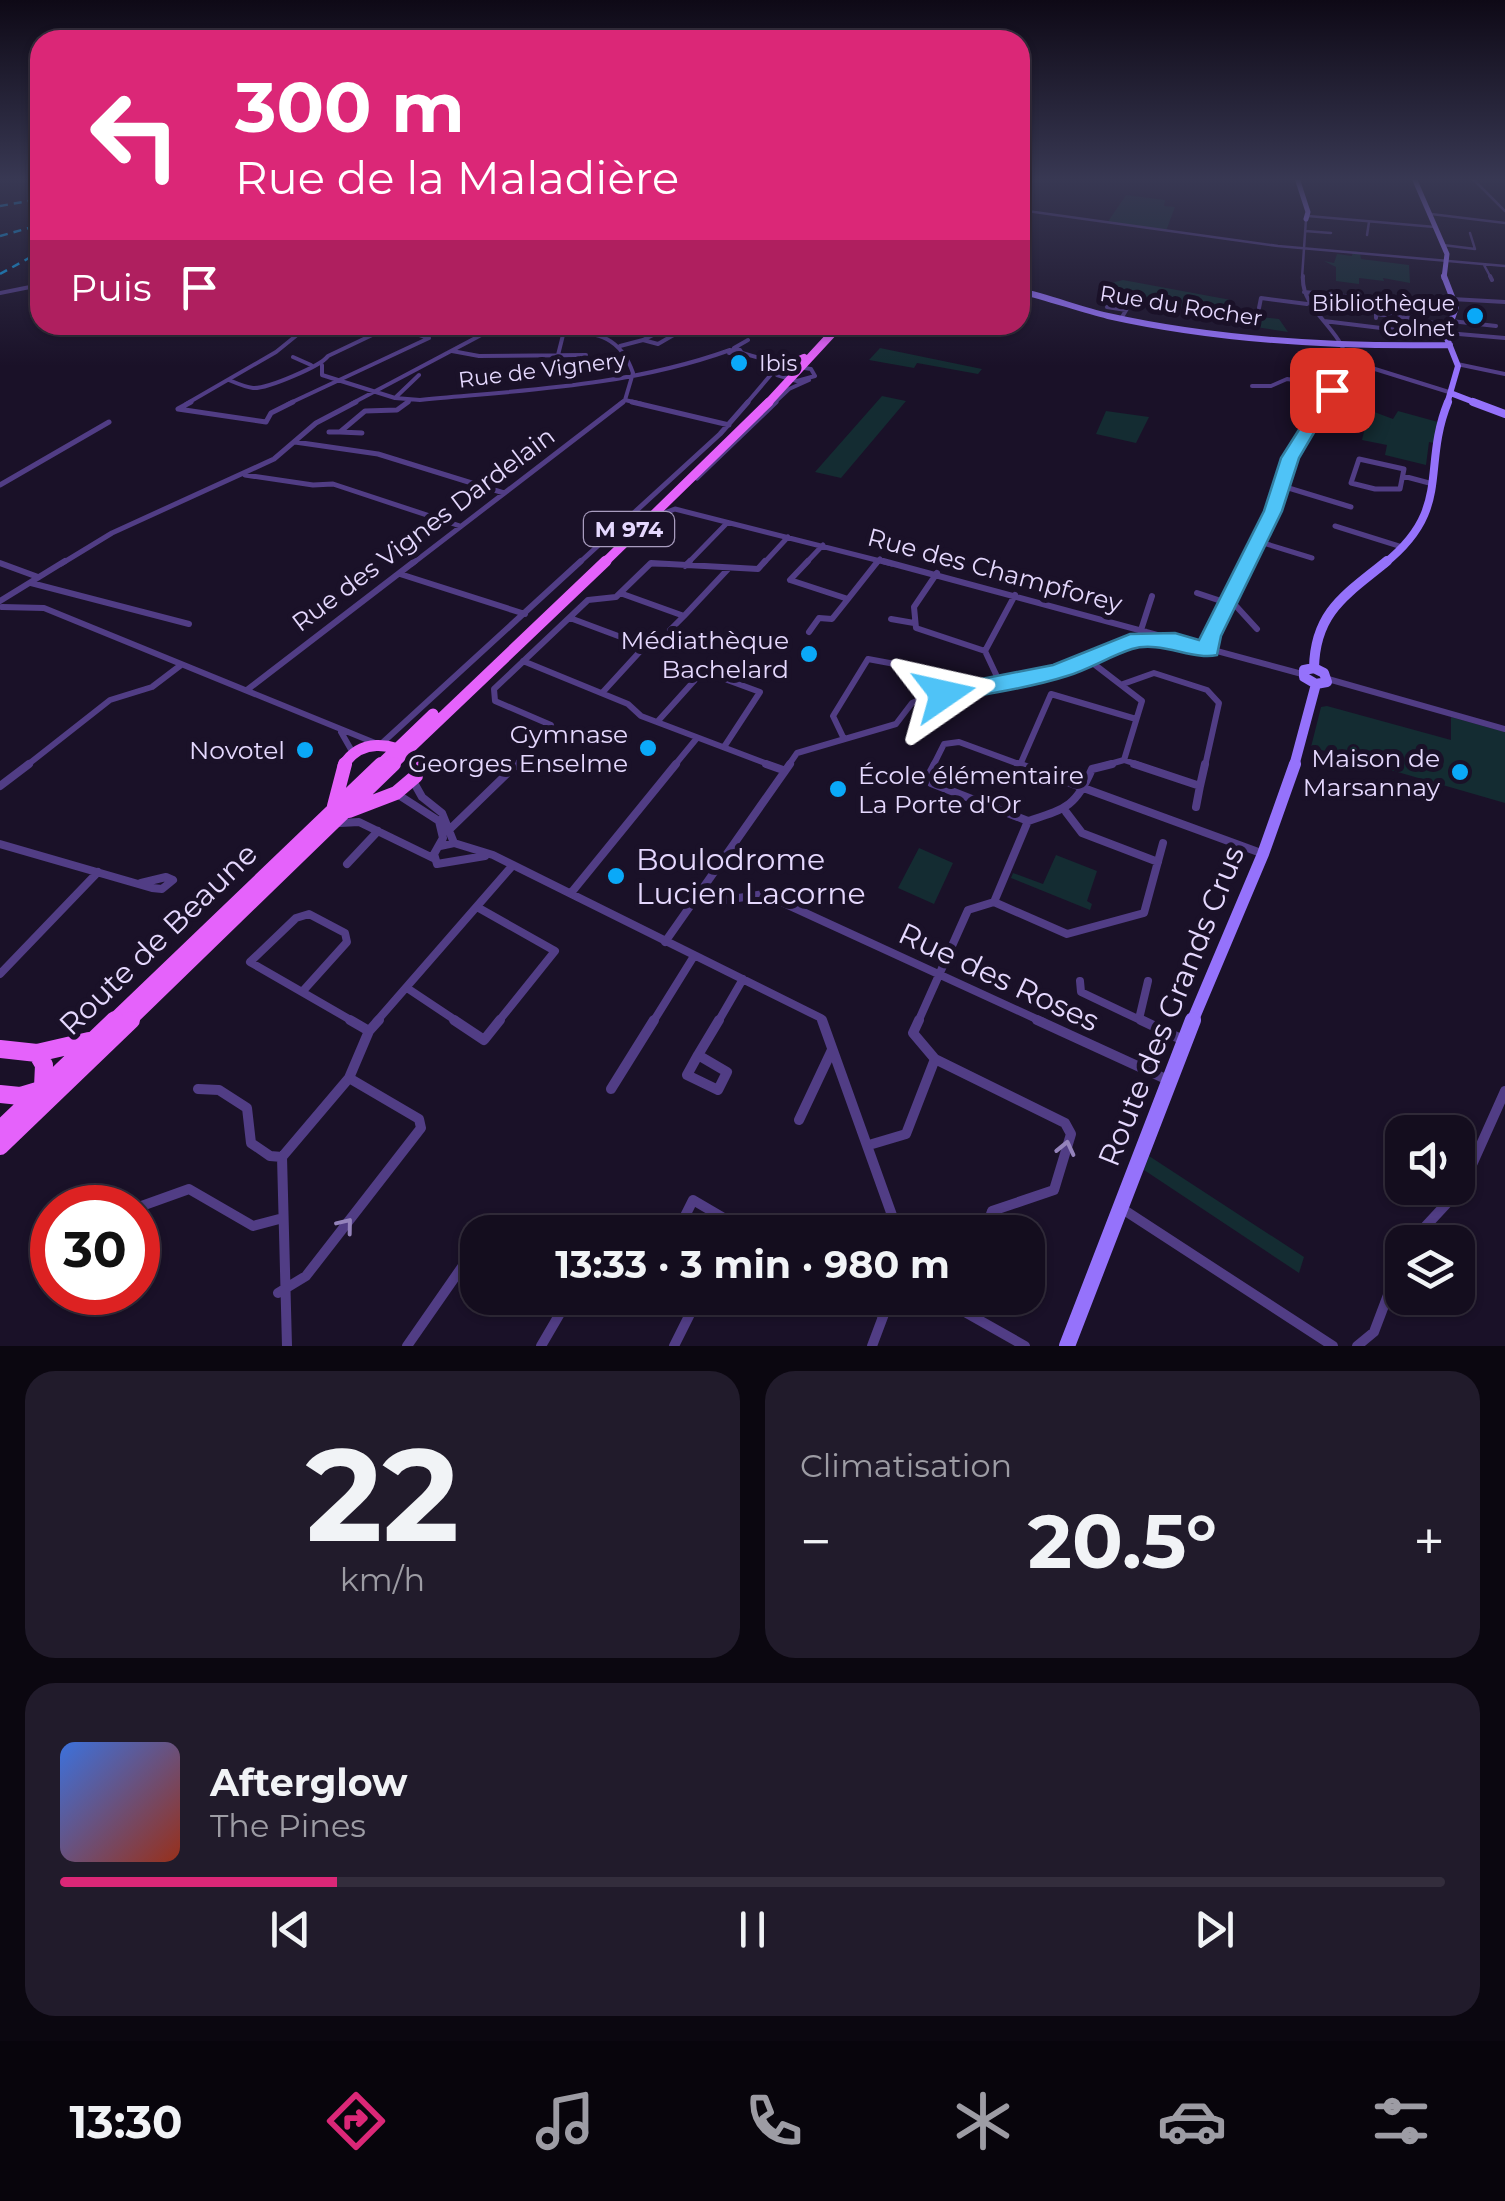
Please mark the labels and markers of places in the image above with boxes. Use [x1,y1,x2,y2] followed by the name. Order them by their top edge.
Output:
[1312,290,1455,342] place label: Bibliothèque Colnet
[1464,305,1486,327] marker: Bibliothèque Colnet
[1290,348,1375,433] pin
[759,350,797,377] place label: Ibis
[728,352,750,374] marker: Ibis
[621,625,789,684] place label: Médiathèque Bachelard
[798,643,820,665] marker: Médiathèque Bachelard
[408,719,628,778] place label: Gymnase Georges Enselme
[189,735,285,765] place label: Novotel
[637,737,659,759] marker: Gymnase Georges Enselme
[294,739,316,761] marker: Novotel
[1303,743,1440,802] place label: Maison de Marsannay
[858,760,1084,819] place label: École élémentaire La Porte d'Or
[1449,761,1471,783] marker: Maison de Marsannay
[827,778,849,800] marker: École élémentaire La Porte d'Or
[636,841,866,912] place label: Boulodrome Lucien Lacorne
[605,865,627,887] marker: Boulodrome Lucien Lacorne

